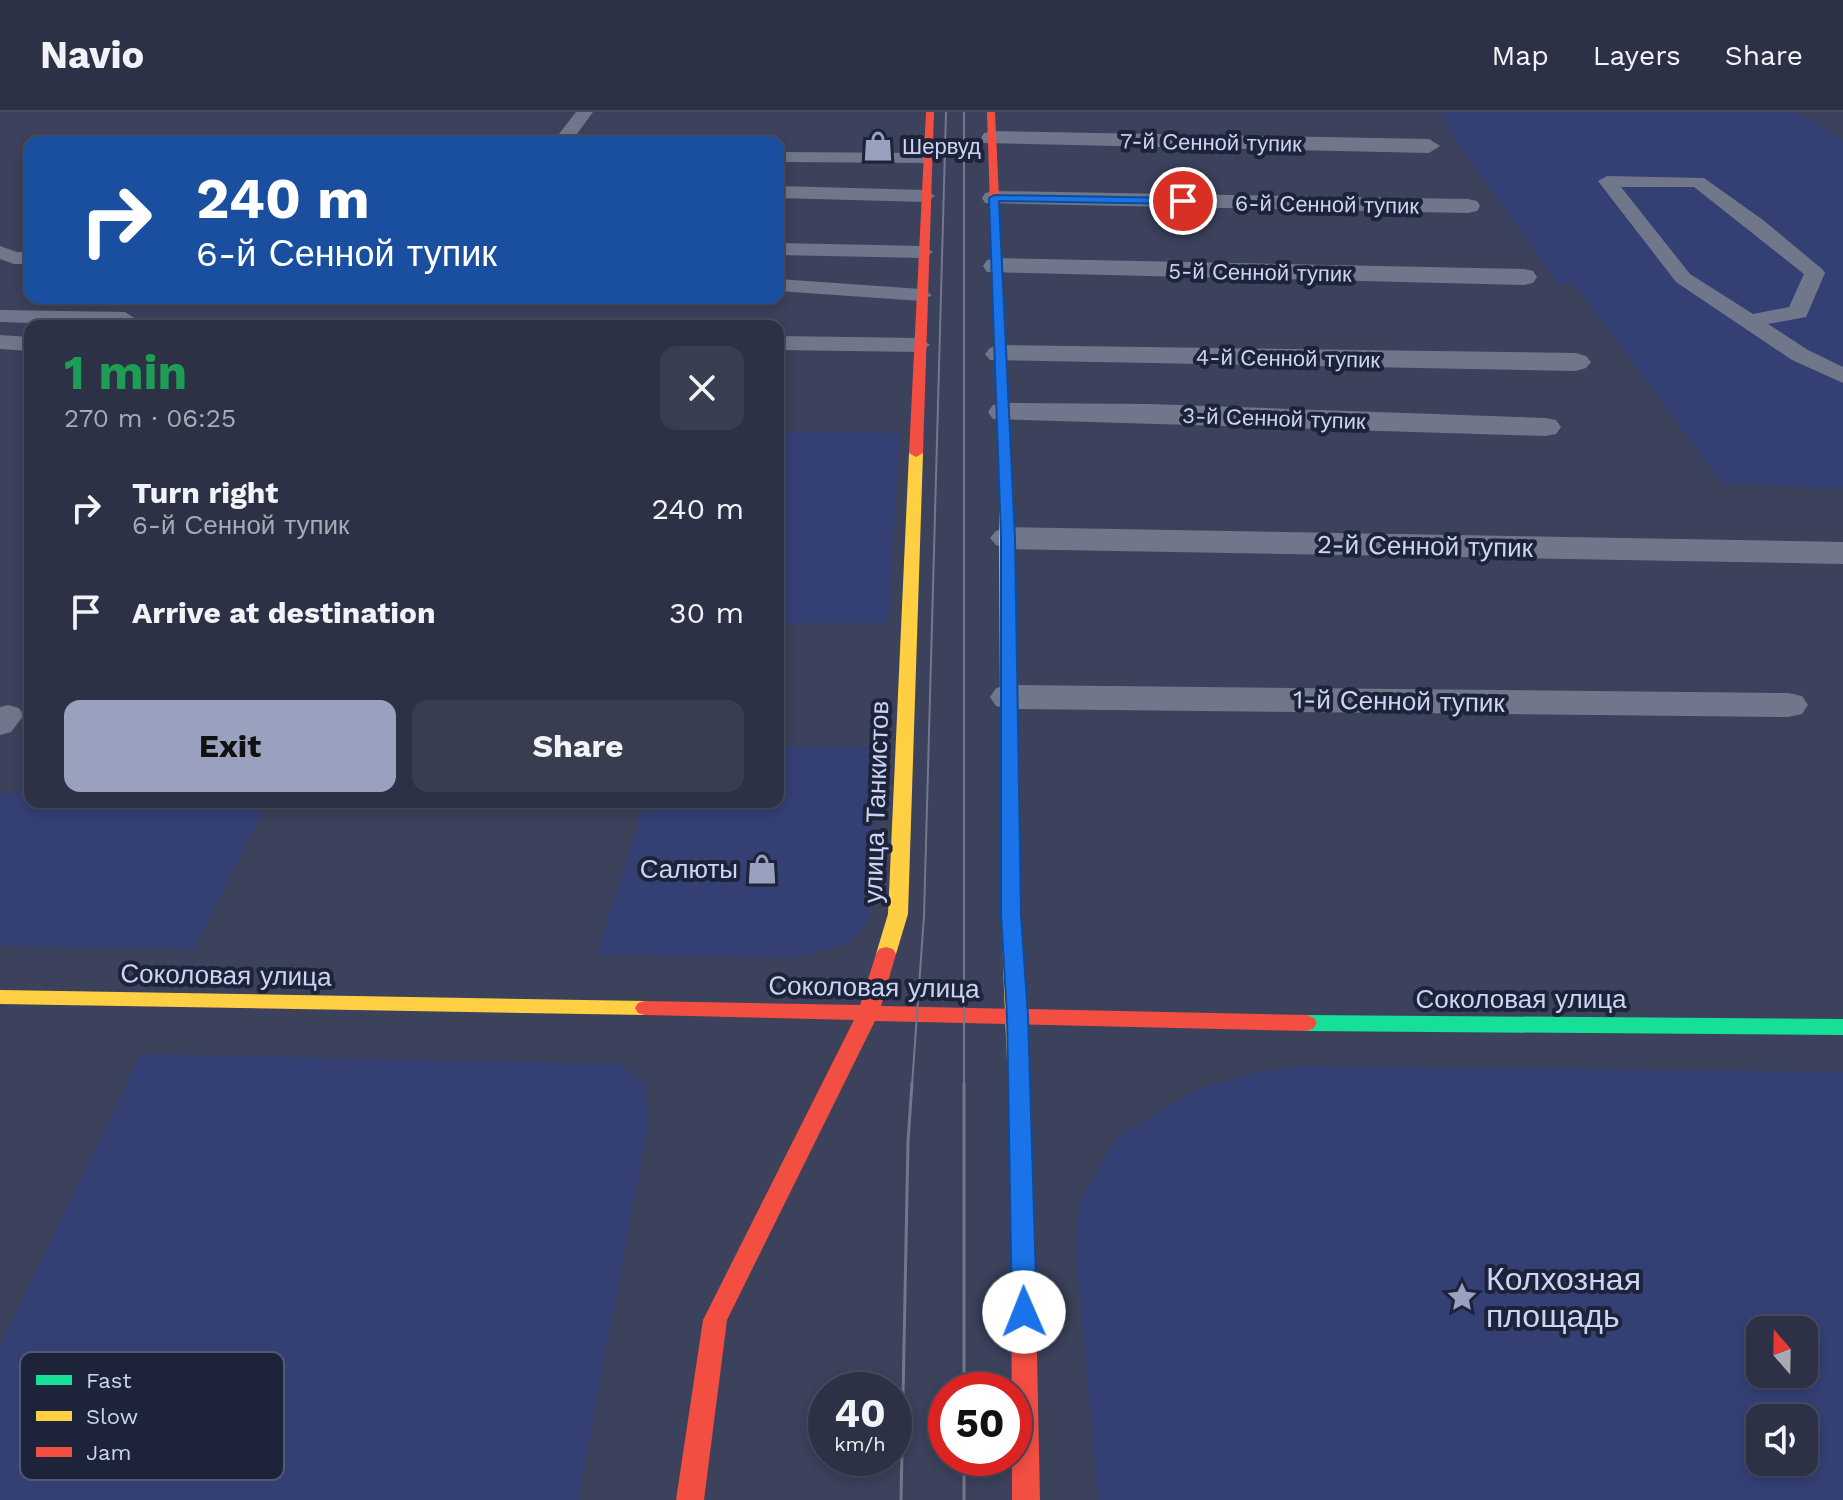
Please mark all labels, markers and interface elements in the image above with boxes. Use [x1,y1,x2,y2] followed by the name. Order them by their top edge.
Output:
[40,33,144,77] text: Navio
[1492,39,1549,72] text: Map
[1593,39,1681,72] text: Layers
[1725,39,1803,72] text: Share
[1120,128,1302,157] street label: 7-й Сенной тупик
[861,129,895,163] shop icon: Шервуд
[902,134,981,159] place label: Шервуд
[196,166,370,232] text: 240 m
[1149,167,1217,235] pin
[64,168,168,272] icon: right
[1161,179,1205,223] icon: arrive
[1235,190,1420,219] street label: 6-й Сенной тупик
[196,233,497,275] text: 6-й Сенной тупик
[1168,258,1352,287] street label: 5-й Сенной тупик
[64,344,187,401] text: 1 min
[1196,344,1381,373] street label: 4-й Сенной тупик
[660,346,744,430] button: close
[64,403,236,433] text: 270 m · 06:25
[1182,403,1366,434] street label: 3-й Сенной тупик
[132,475,278,510] text: Turn right
[64,486,108,530] icon: right
[652,491,744,526] text: 240 m
[132,510,349,540] text: 6-й Сенной тупик
[1317,529,1534,563] street label: 2-й Сенной тупик
[64,590,108,634] icon: arrive
[132,595,436,630] text: Arrive at destination
[669,595,744,630] text: 30 m
[1293,684,1506,718] street label: 1-й Сенной тупик
[64,700,396,792] button: Exit
[412,700,744,792] button: Share
[857,700,895,904] street label: улица Танкистов
[745,852,779,886] shop icon: Салюты
[640,854,738,884] place label: Салюты
[120,958,332,992] street label: Соколовая улица
[768,970,980,1004] street label: Соколовая улица
[1415,984,1627,1014] street label: Соколовая улица
[1486,1260,1641,1335] place label: Колхозная площадь
[982,1270,1066,1354] position arrow
[1445,1280,1479,1314] place icon: Колхозная площадь
[1746,1316,1818,1388] north arrow
[1746,1316,1818,1476] map controls
[20,1352,284,1480] legend
[86,1368,132,1393] text: Fast
[928,1372,1032,1476] speed limit sign: 50
[834,1390,886,1437] text: 40
[86,1404,138,1429] text: Slow
[1746,1404,1818,1476] button: sound
[834,1432,886,1456] text: km/h
[86,1440,131,1465] text: Jam

